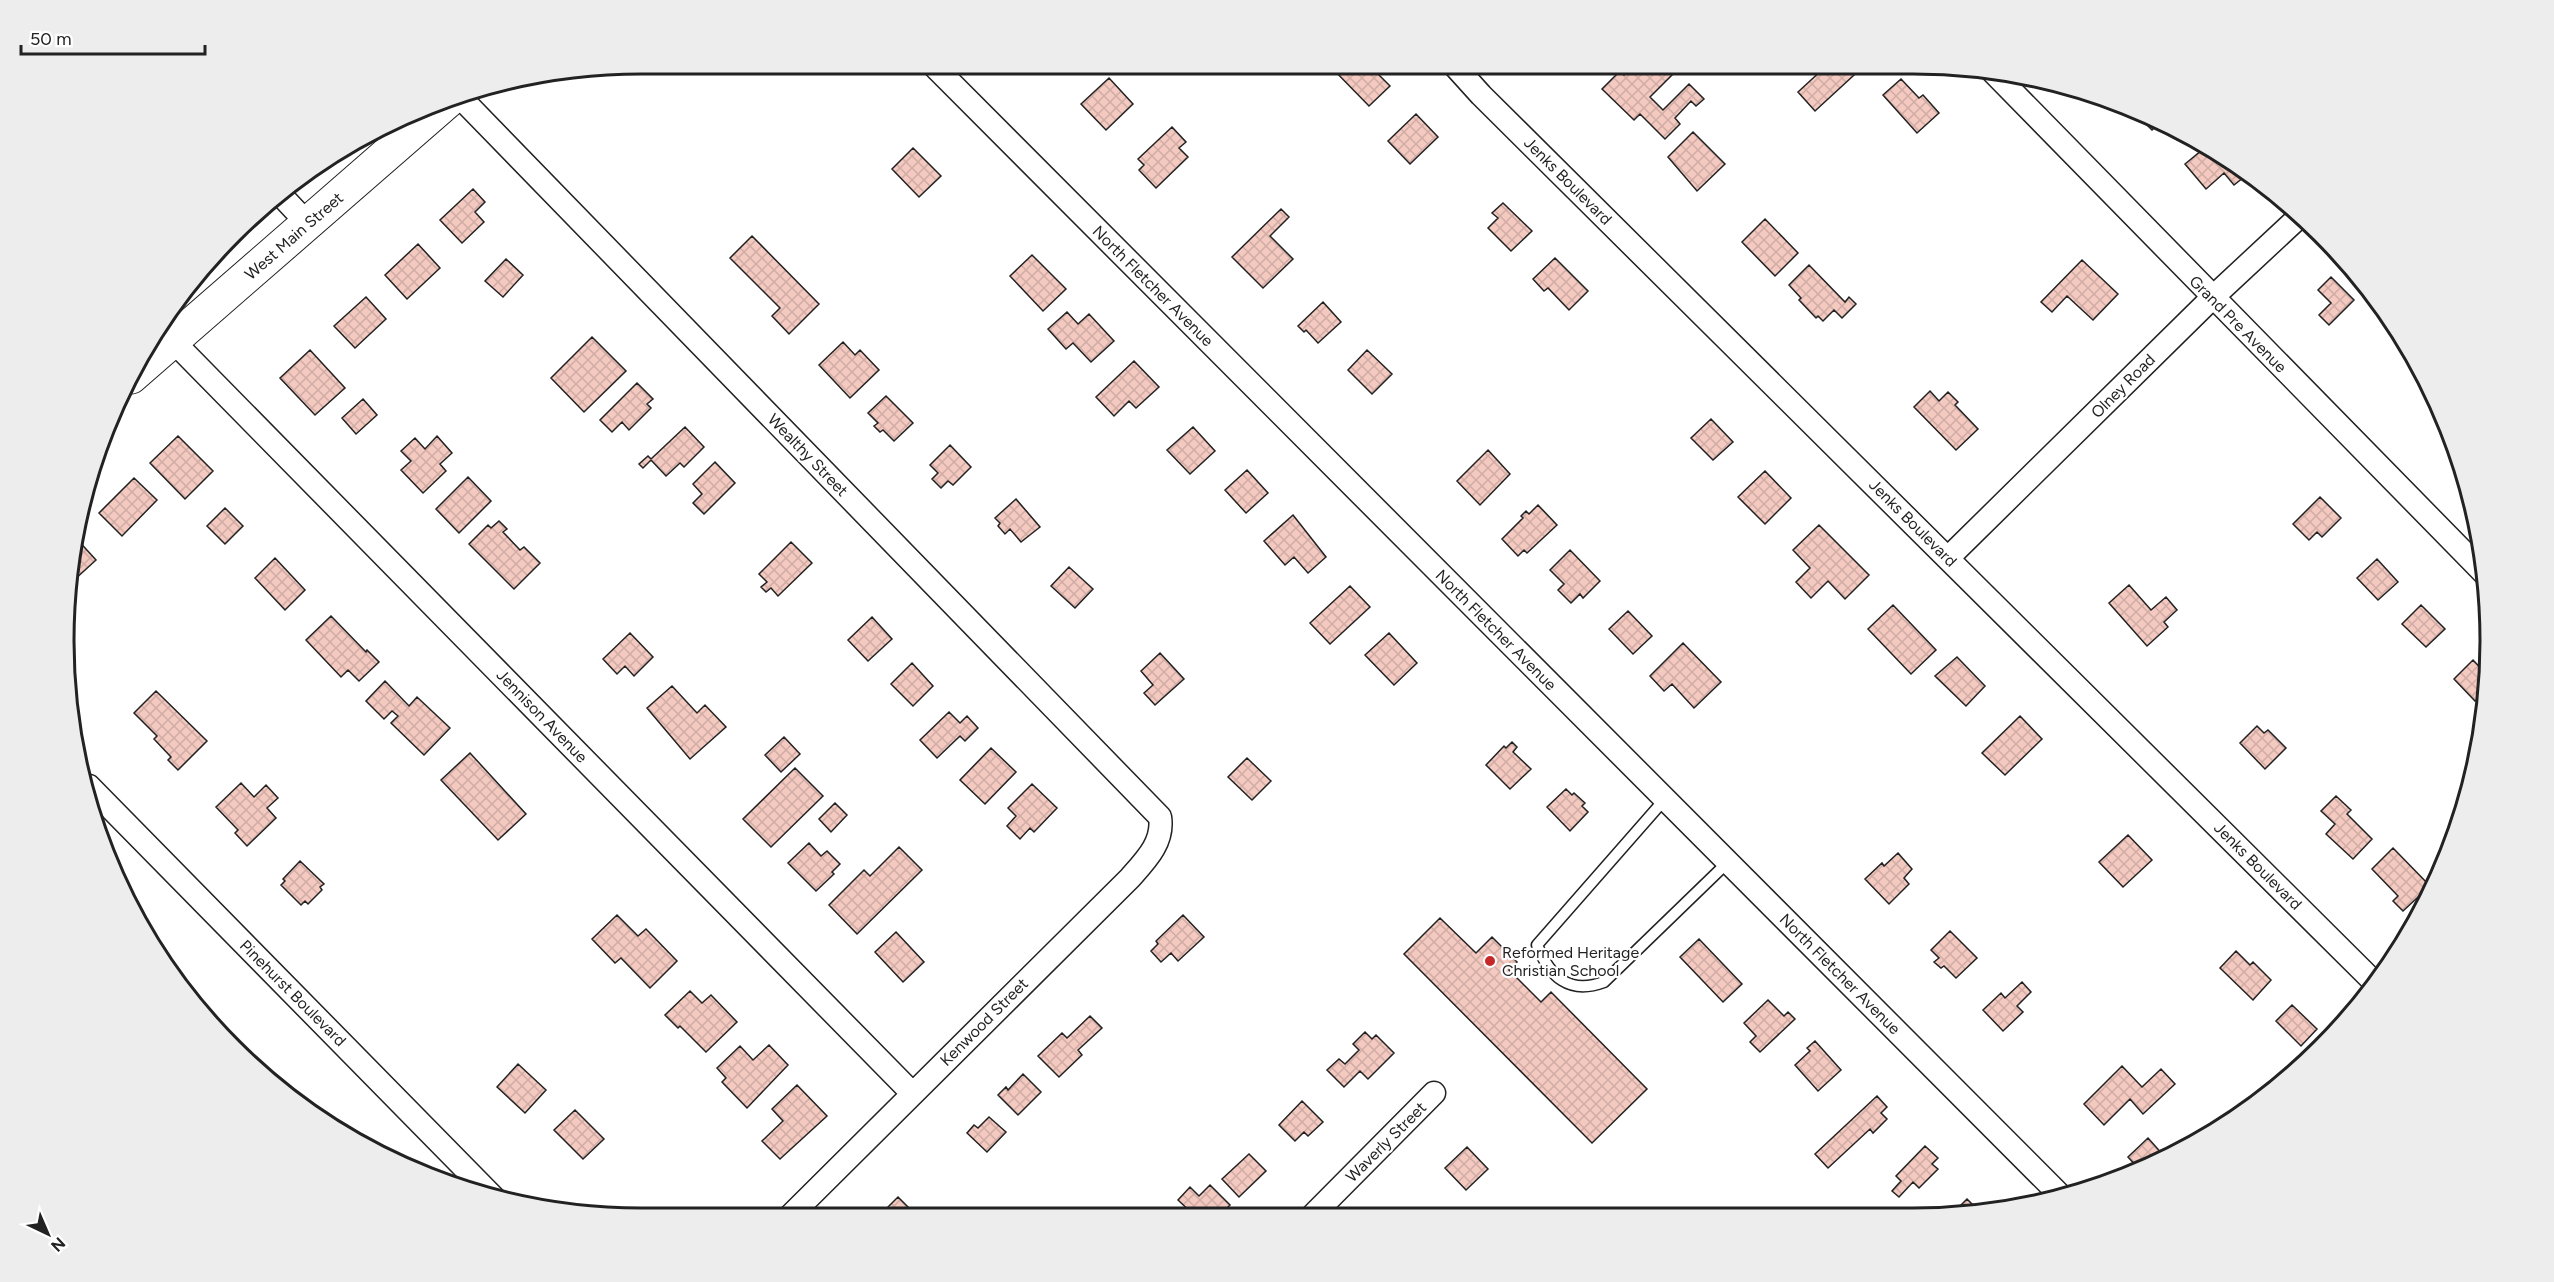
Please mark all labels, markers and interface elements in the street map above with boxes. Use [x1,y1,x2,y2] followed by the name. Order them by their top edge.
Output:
[21,18,206,56] scale bar
[30,28,72,50] text: 50 m
[1520,133,1616,229] street label: Jenks Boulevard
[241,188,347,284] street label: West Main Street
[1089,222,1217,350] street label: North Fletcher Avenue
[2186,272,2291,377] street label: Grand Pre Avenue
[2087,350,2159,422] street label: Olney Road
[764,410,852,500] street label: Wealthy Street
[1865,475,1961,571] street label: Jenks Boulevard
[1432,566,1560,694] street label: North Fletcher Avenue
[493,665,591,767] street label: Jennison Avenue
[2210,818,2306,914] street label: Jenks Boulevard
[1776,910,1904,1038] street label: North Fletcher Avenue
[236,936,350,1050] street label: Pinehurst Boulevard
[1502,943,1639,980] place label: Reformed Heritage Christian School
[1483,954,1497,968] marker: Reformed Heritage Christian School
[936,974,1032,1070] street label: Kenwood Street
[1342,1098,1430,1186] street label: Waverly Street
[18,1204,78,1264] north arrow
[47,1233,69,1256] text: N

